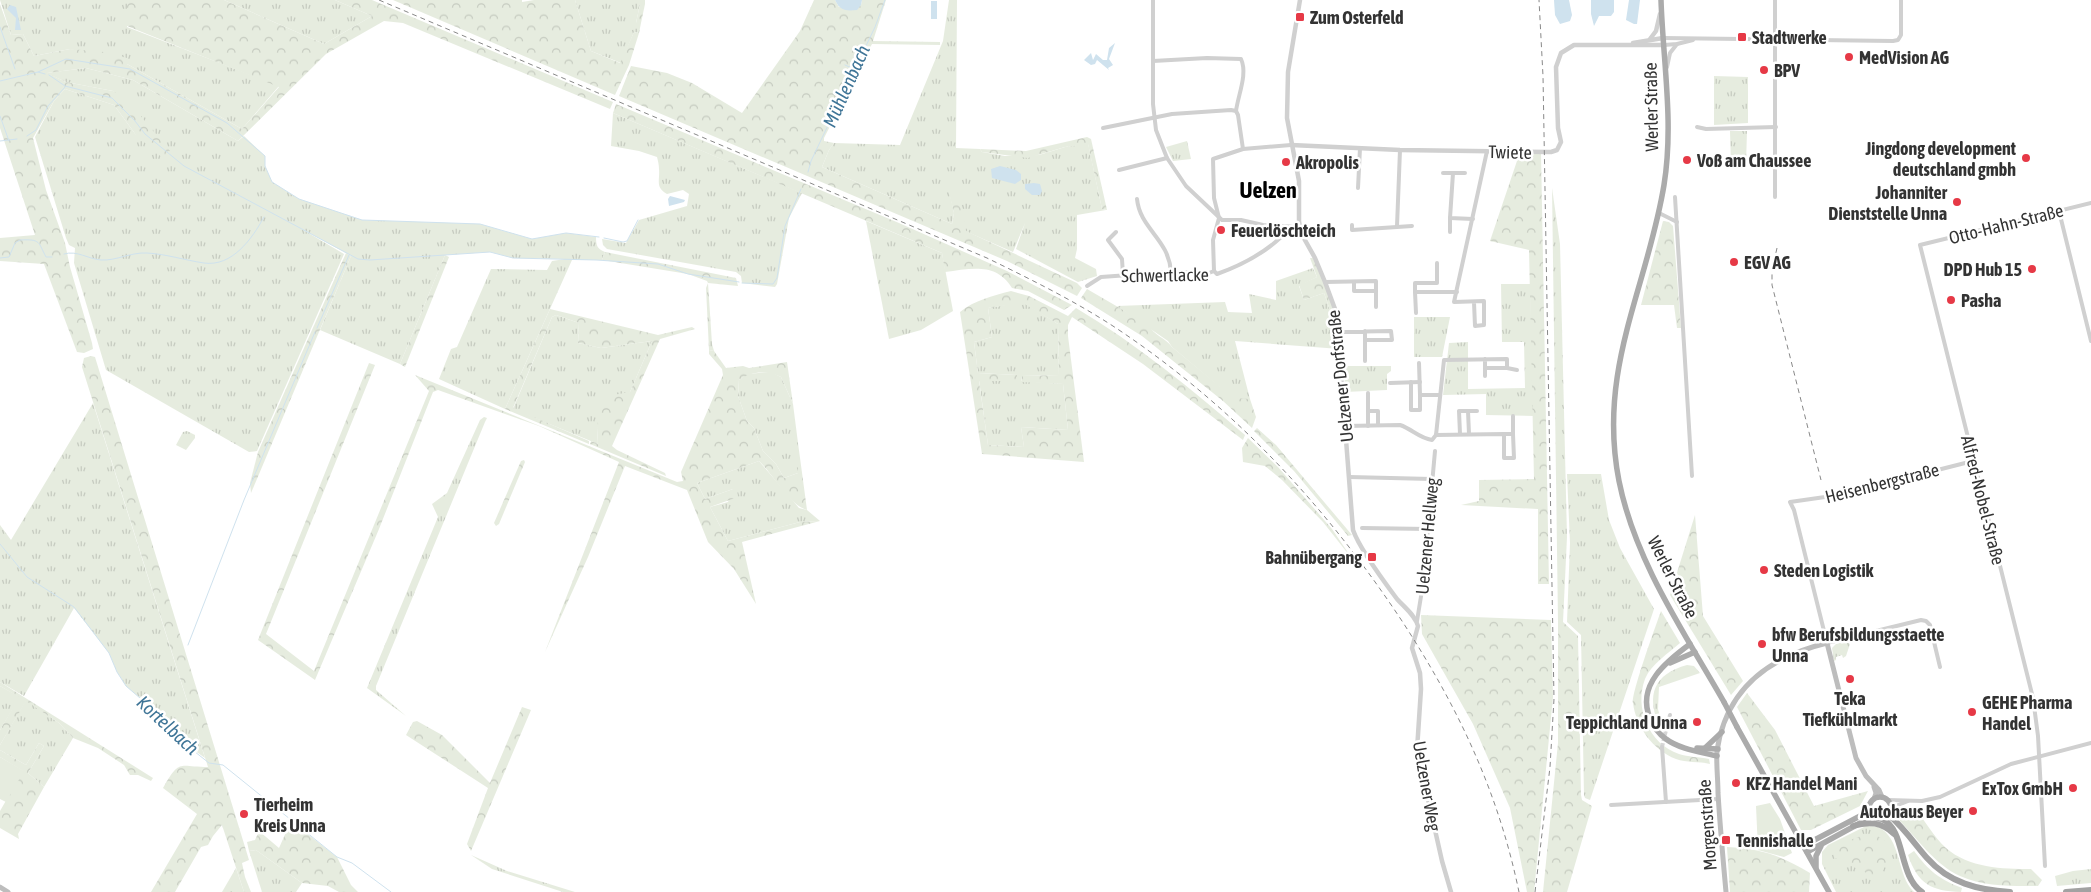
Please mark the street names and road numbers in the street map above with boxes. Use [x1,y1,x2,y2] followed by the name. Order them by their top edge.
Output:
[1640,62,1662,152] street label: Werler Straße
[1488,141,1532,163] street label: Twiete
[1947,200,2065,248] street label: Otto-Hahn-Straße
[1121,264,1209,286] street label: Schwertlacke
[1323,309,1357,443] street label: Uelzener Dorfstraße
[1957,433,2009,567] street label: Alfred-Nobel-Straße
[1823,459,1941,507] street label: Heisenbergstraße
[1411,476,1443,595] street label: Uelzener Hellweg
[1643,532,1703,622] street label: Werler Straße
[1409,739,1445,833] street label: Uelzener Weg
[1693,779,1721,871] street label: Morgenstraße

